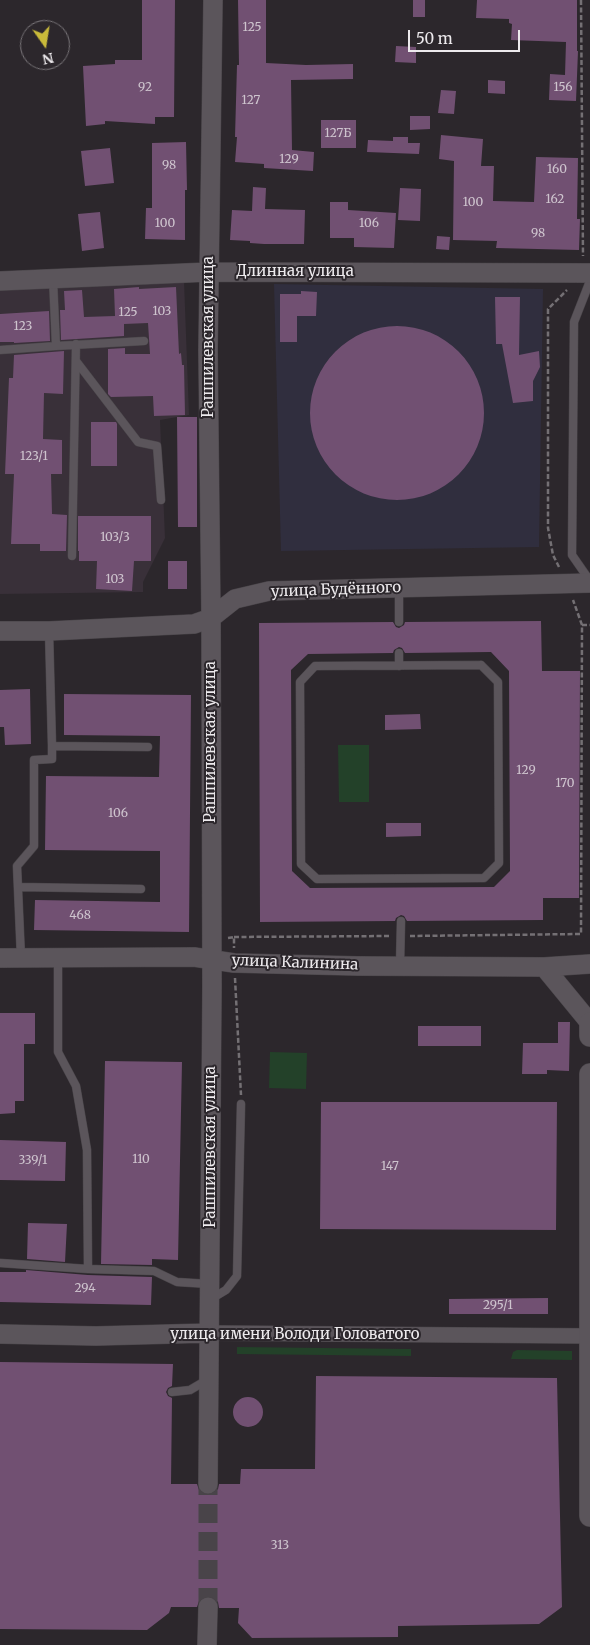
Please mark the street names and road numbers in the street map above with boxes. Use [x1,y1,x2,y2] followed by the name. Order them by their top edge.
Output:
[200,256,218,418] street label: Рашпилевская улица
[236,263,354,281] street label: Длинная улица
[271,579,401,601] street label: улица Будённого
[202,661,220,823] street label: Рашпилевская улица
[231,952,359,974] street label: улица Калинина
[202,1066,220,1228] street label: Рашпилевская улица
[170,1326,420,1344] street label: улица имени Володи Головатого

